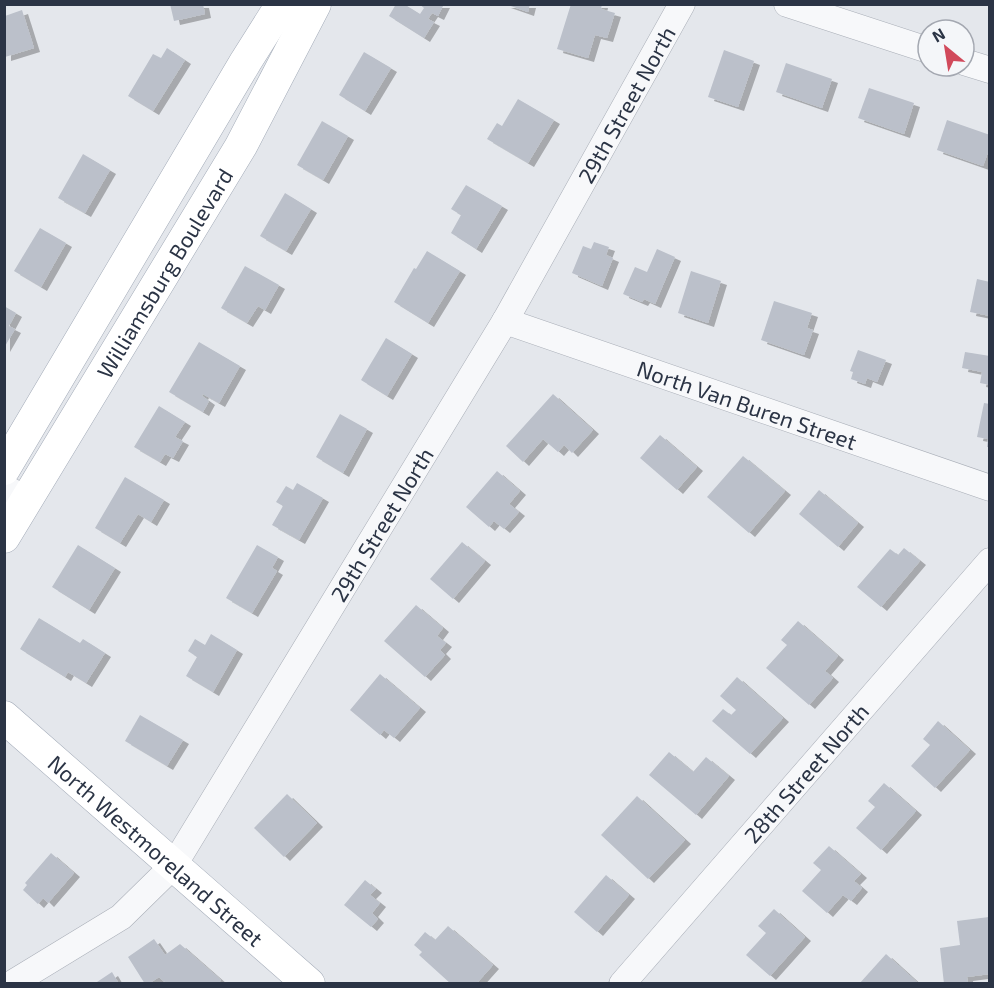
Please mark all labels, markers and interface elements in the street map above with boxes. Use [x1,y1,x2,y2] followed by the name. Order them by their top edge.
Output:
[916,18,976,78] north arrow
[572,21,680,187] street label: 29th Street North
[928,23,948,46] text: N
[91,163,238,382] street label: Williamsburg Boulevard
[634,355,860,454] street label: North Van Buren Street
[325,443,438,606] street label: 29th Street North
[738,698,873,848] street label: 28th Street North
[43,749,269,951] street label: North Westmoreland Street

